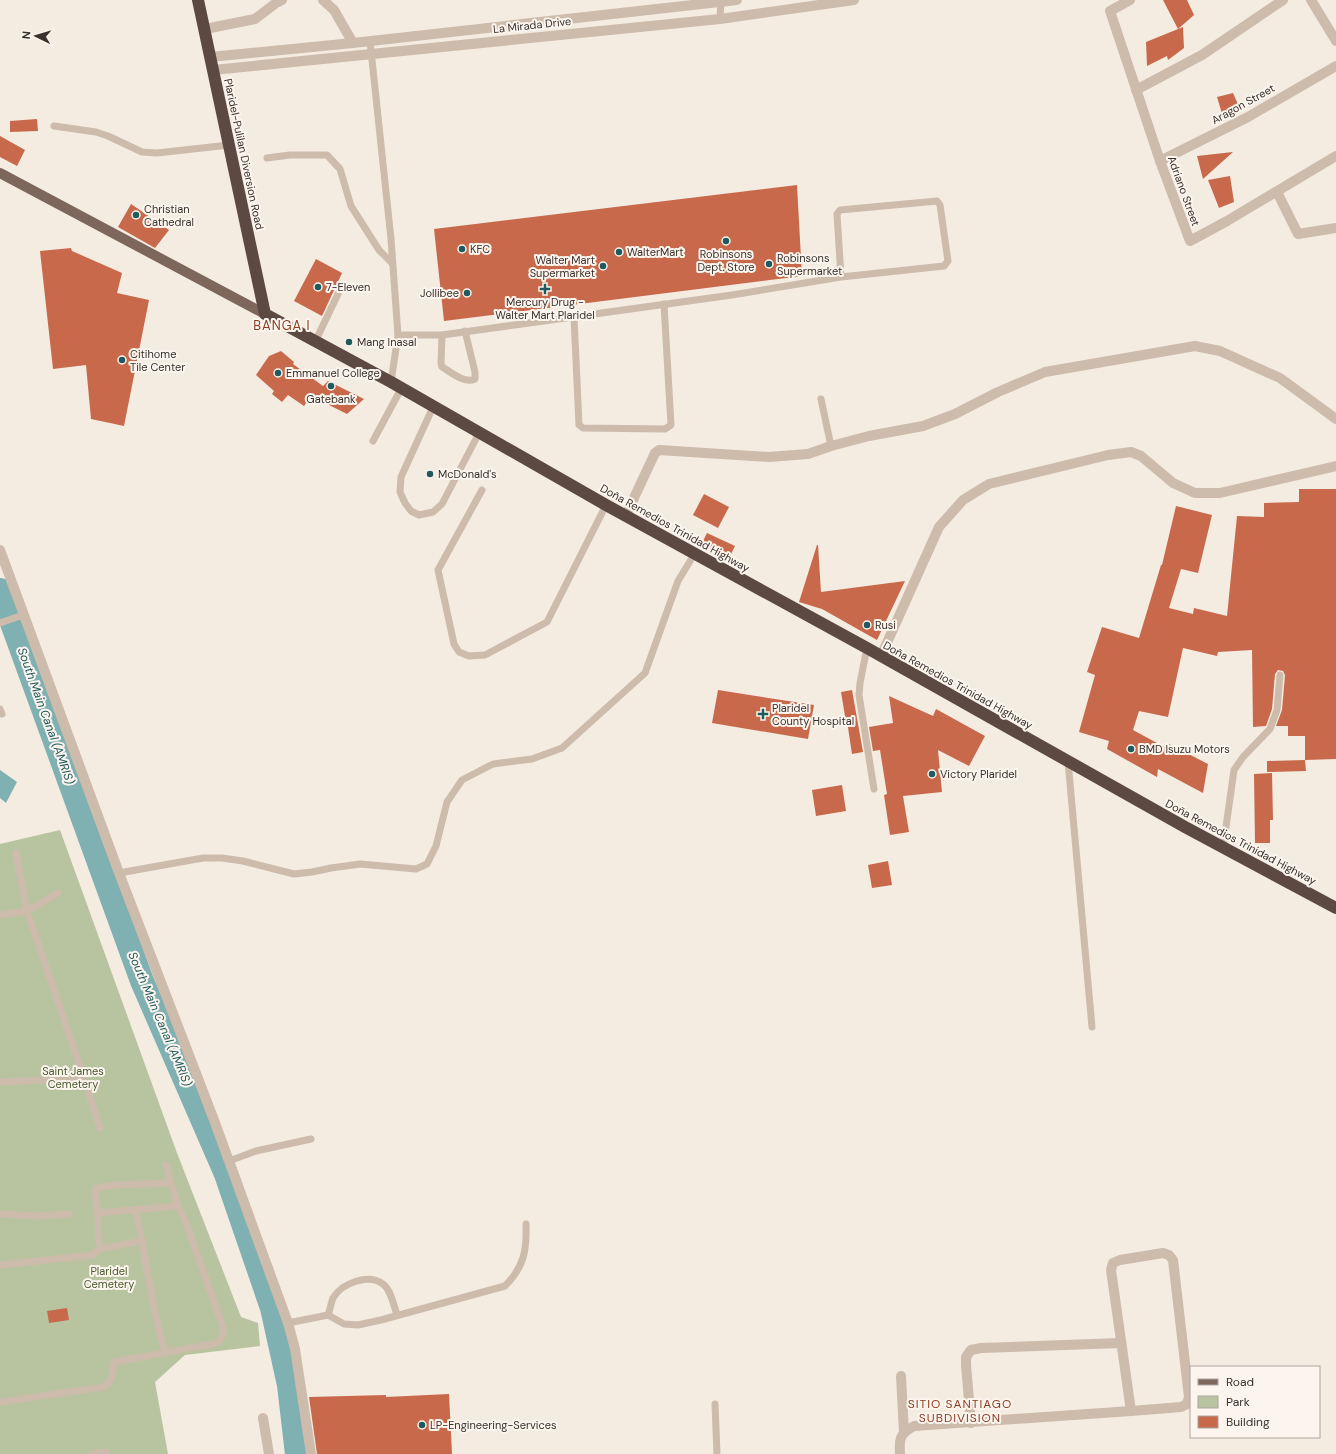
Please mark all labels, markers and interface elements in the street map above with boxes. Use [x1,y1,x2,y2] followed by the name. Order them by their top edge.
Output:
[492,14,572,36] street label: La Mirada Drive
[16,16,56,56] north arrow
[19,31,33,40] text: N
[221,77,267,231] street label: Plaridel-Pulilan Diversion Road
[1209,81,1277,127] street label: Aragon Street
[1165,154,1203,228] street label: Adriano Street
[144,202,194,229] place label: Christian Cathedral
[131,210,141,220] marker: Christian Cathedral
[721,236,731,246] marker: Robinsons Dept. Store
[470,242,490,256] place label: KFC
[457,244,467,254] marker: KFC
[627,245,684,259] place label: WalterMart
[614,247,624,257] marker: WalterMart
[697,247,755,274] place label: Robinsons Dept. Store
[777,251,842,278] place label: Robinsons Supermarket
[530,253,595,280] place label: Walter Mart Supermarket
[764,259,774,269] marker: Robinsons Supermarket
[598,261,608,271] marker: Walter Mart Supermarket
[326,280,370,294] place label: 7-Eleven
[313,282,323,292] marker: 7-Eleven
[540,284,550,294] marker: Mercury Drug - Walter Mart Plaridel
[420,286,459,300] place label: Jollibee
[462,288,472,298] marker: Jollibee
[495,295,595,322] place label: Mercury Drug - Walter Mart Plaridel
[253,317,311,334] district label: BANGA I
[357,335,416,349] place label: Mang Inasal
[344,337,354,347] marker: Mang Inasal
[130,347,185,374] place label: Citihome Tile Center
[117,355,127,365] marker: Citihome Tile Center
[286,366,380,380] place label: Emmanuel College
[273,368,283,378] marker: Emmanuel College
[326,381,336,391] marker: Gatebank
[306,392,356,406] place label: Gatebank
[438,467,497,481] place label: McDonald's
[425,469,435,479] marker: McDonald's
[598,481,752,575] street label: Doña Remedios Trinidad Highway
[875,618,896,632] place label: Rusi
[862,620,872,630] marker: Rusi
[881,638,1035,732] street label: Doña Remedios Trinidad Highway
[14,645,78,787] water label: South Main Canal (AMRIS)
[772,701,854,728] place label: Plaridel County Hospital
[757,708,769,720] marker: Plaridel County Hospital
[1139,742,1230,756] place label: BMD Isuzu Motors
[1126,744,1136,754] marker: BMD Isuzu Motors
[940,767,1017,781] place label: Victory Plaridel
[927,769,937,779] marker: Victory Plaridel
[1163,796,1319,888] street label: Doña Remedios Trinidad Highway
[124,949,196,1089] water label: South Main Canal (AMRIS)
[42,1064,104,1091] park label: Saint James Cemetery
[84,1264,134,1291] park label: Plaridel Cemetery
[1190,1366,1320,1438] legend
[1226,1374,1254,1390] text: Road
[1226,1394,1250,1410] text: Park
[908,1396,1012,1426] district label: SITIO SANTIAGO SUBDIVISION
[1226,1414,1270,1430] text: Building
[430,1418,557,1432] place label: LP-Engineering-Services
[417,1420,427,1430] marker: LP-Engineering-Services

